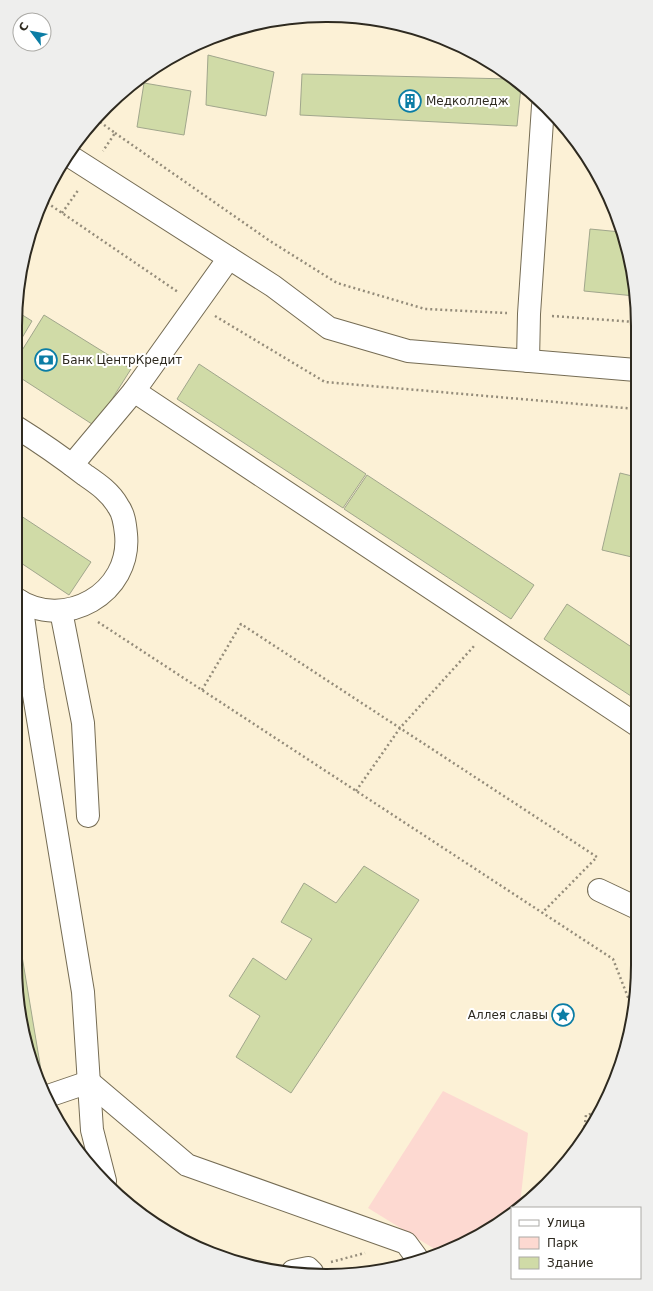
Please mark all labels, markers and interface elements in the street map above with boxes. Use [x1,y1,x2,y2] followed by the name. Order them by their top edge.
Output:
[12,12,52,52] north arrow
[16,20,32,34] text: С
[397,88,423,114] building icon: Медколледж
[426,94,509,108] place label: Медколледж
[33,347,59,373] bank icon: Банк ЦентрКредит
[62,353,182,367] place label: Банк ЦентрКредит
[550,1002,576,1028] place icon: Аллея славы
[468,1008,548,1022] place label: Аллея славы
[511,1207,641,1279] legend
[547,1216,585,1230] text: Улица
[547,1236,578,1250] text: Парк
[547,1256,593,1270] text: Здание

